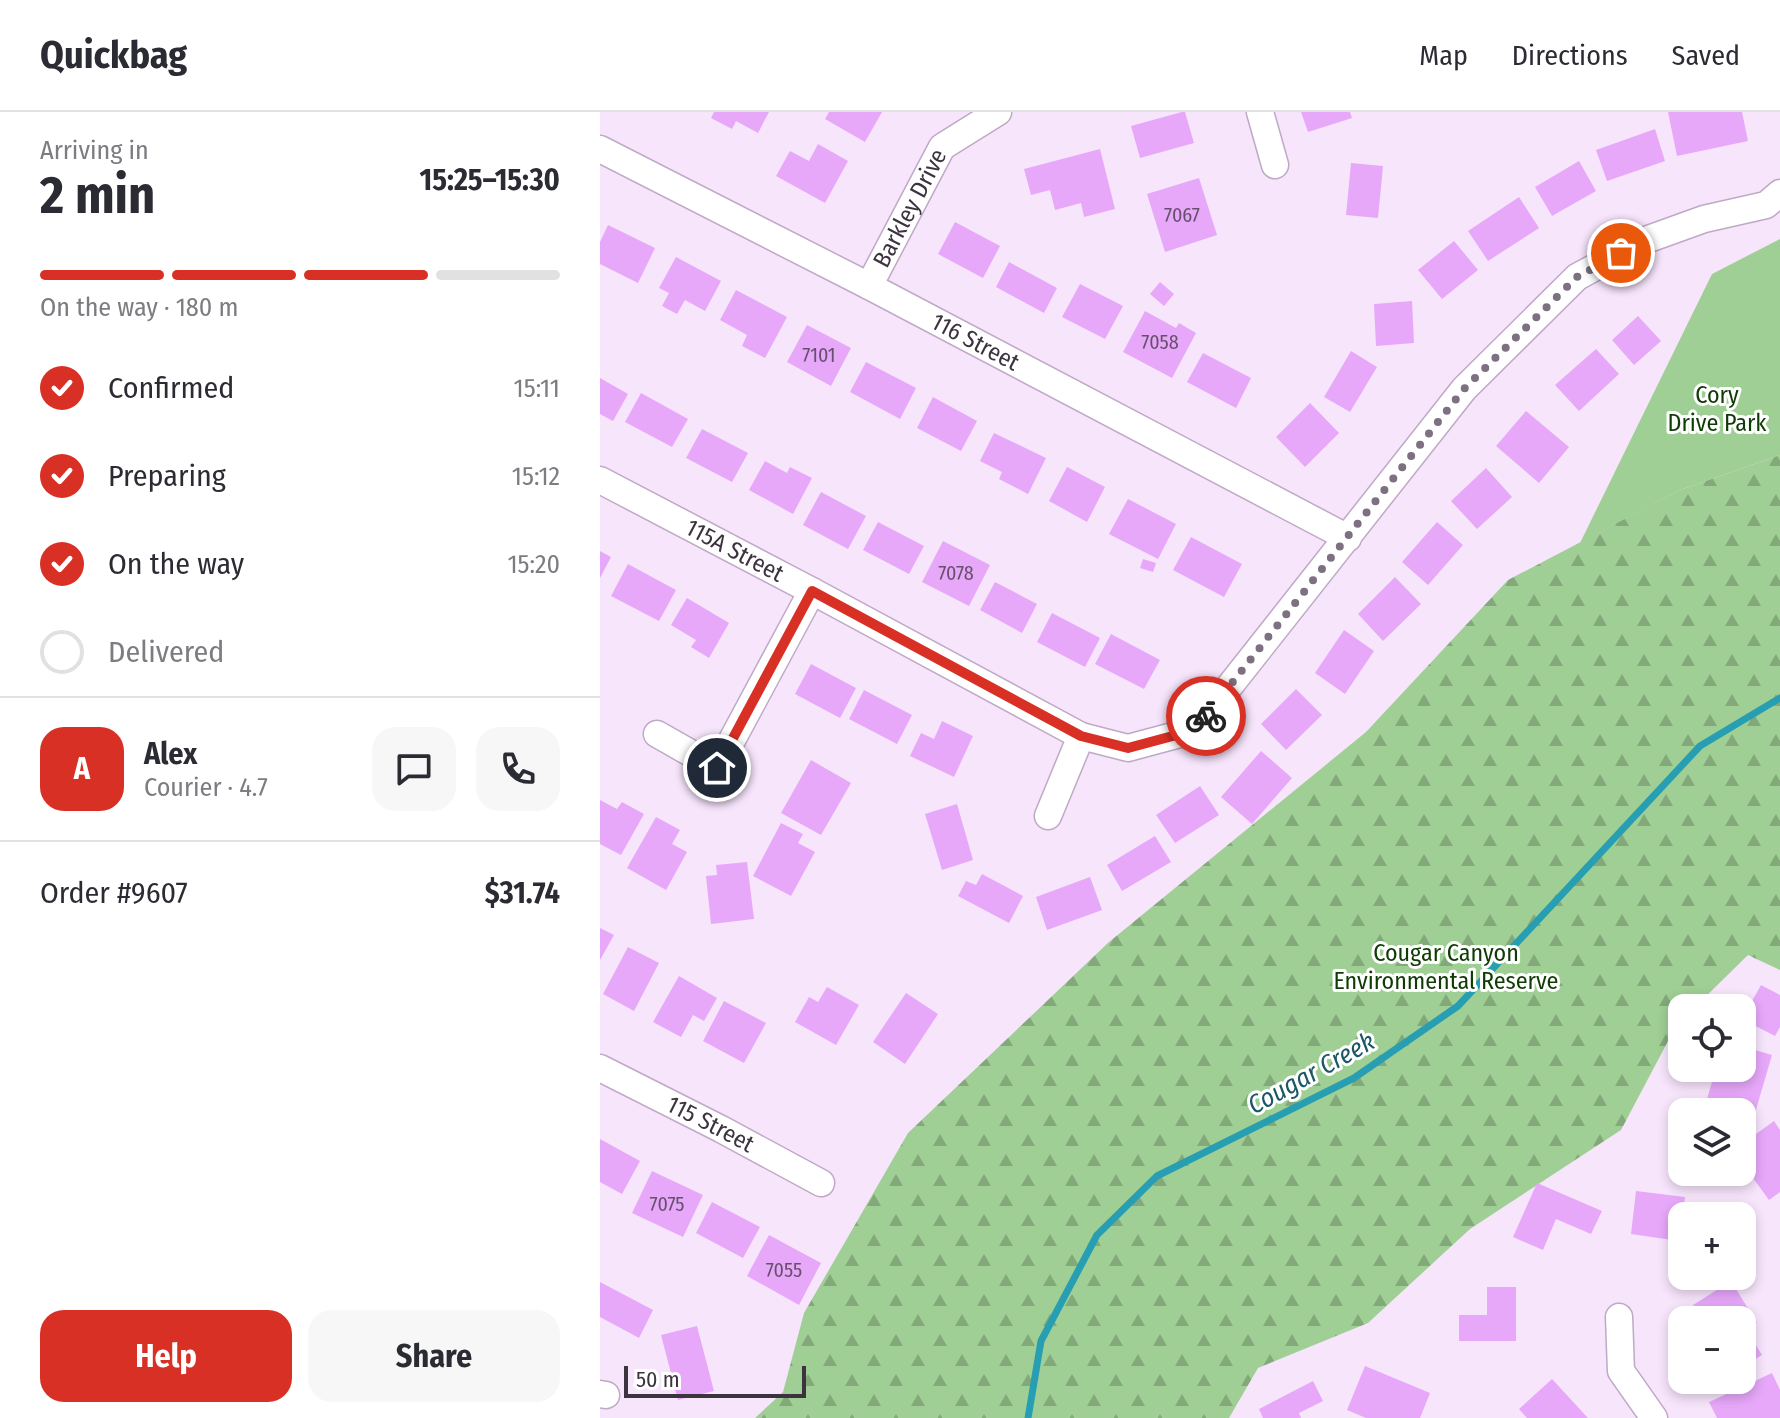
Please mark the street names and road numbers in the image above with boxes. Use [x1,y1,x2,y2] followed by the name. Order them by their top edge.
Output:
[867,144,952,272] street label: Barkley Drive
[927,307,1024,377] street label: 116 Street
[681,513,789,588] street label: 115A Street
[662,1090,759,1158] street label: 115 Street

